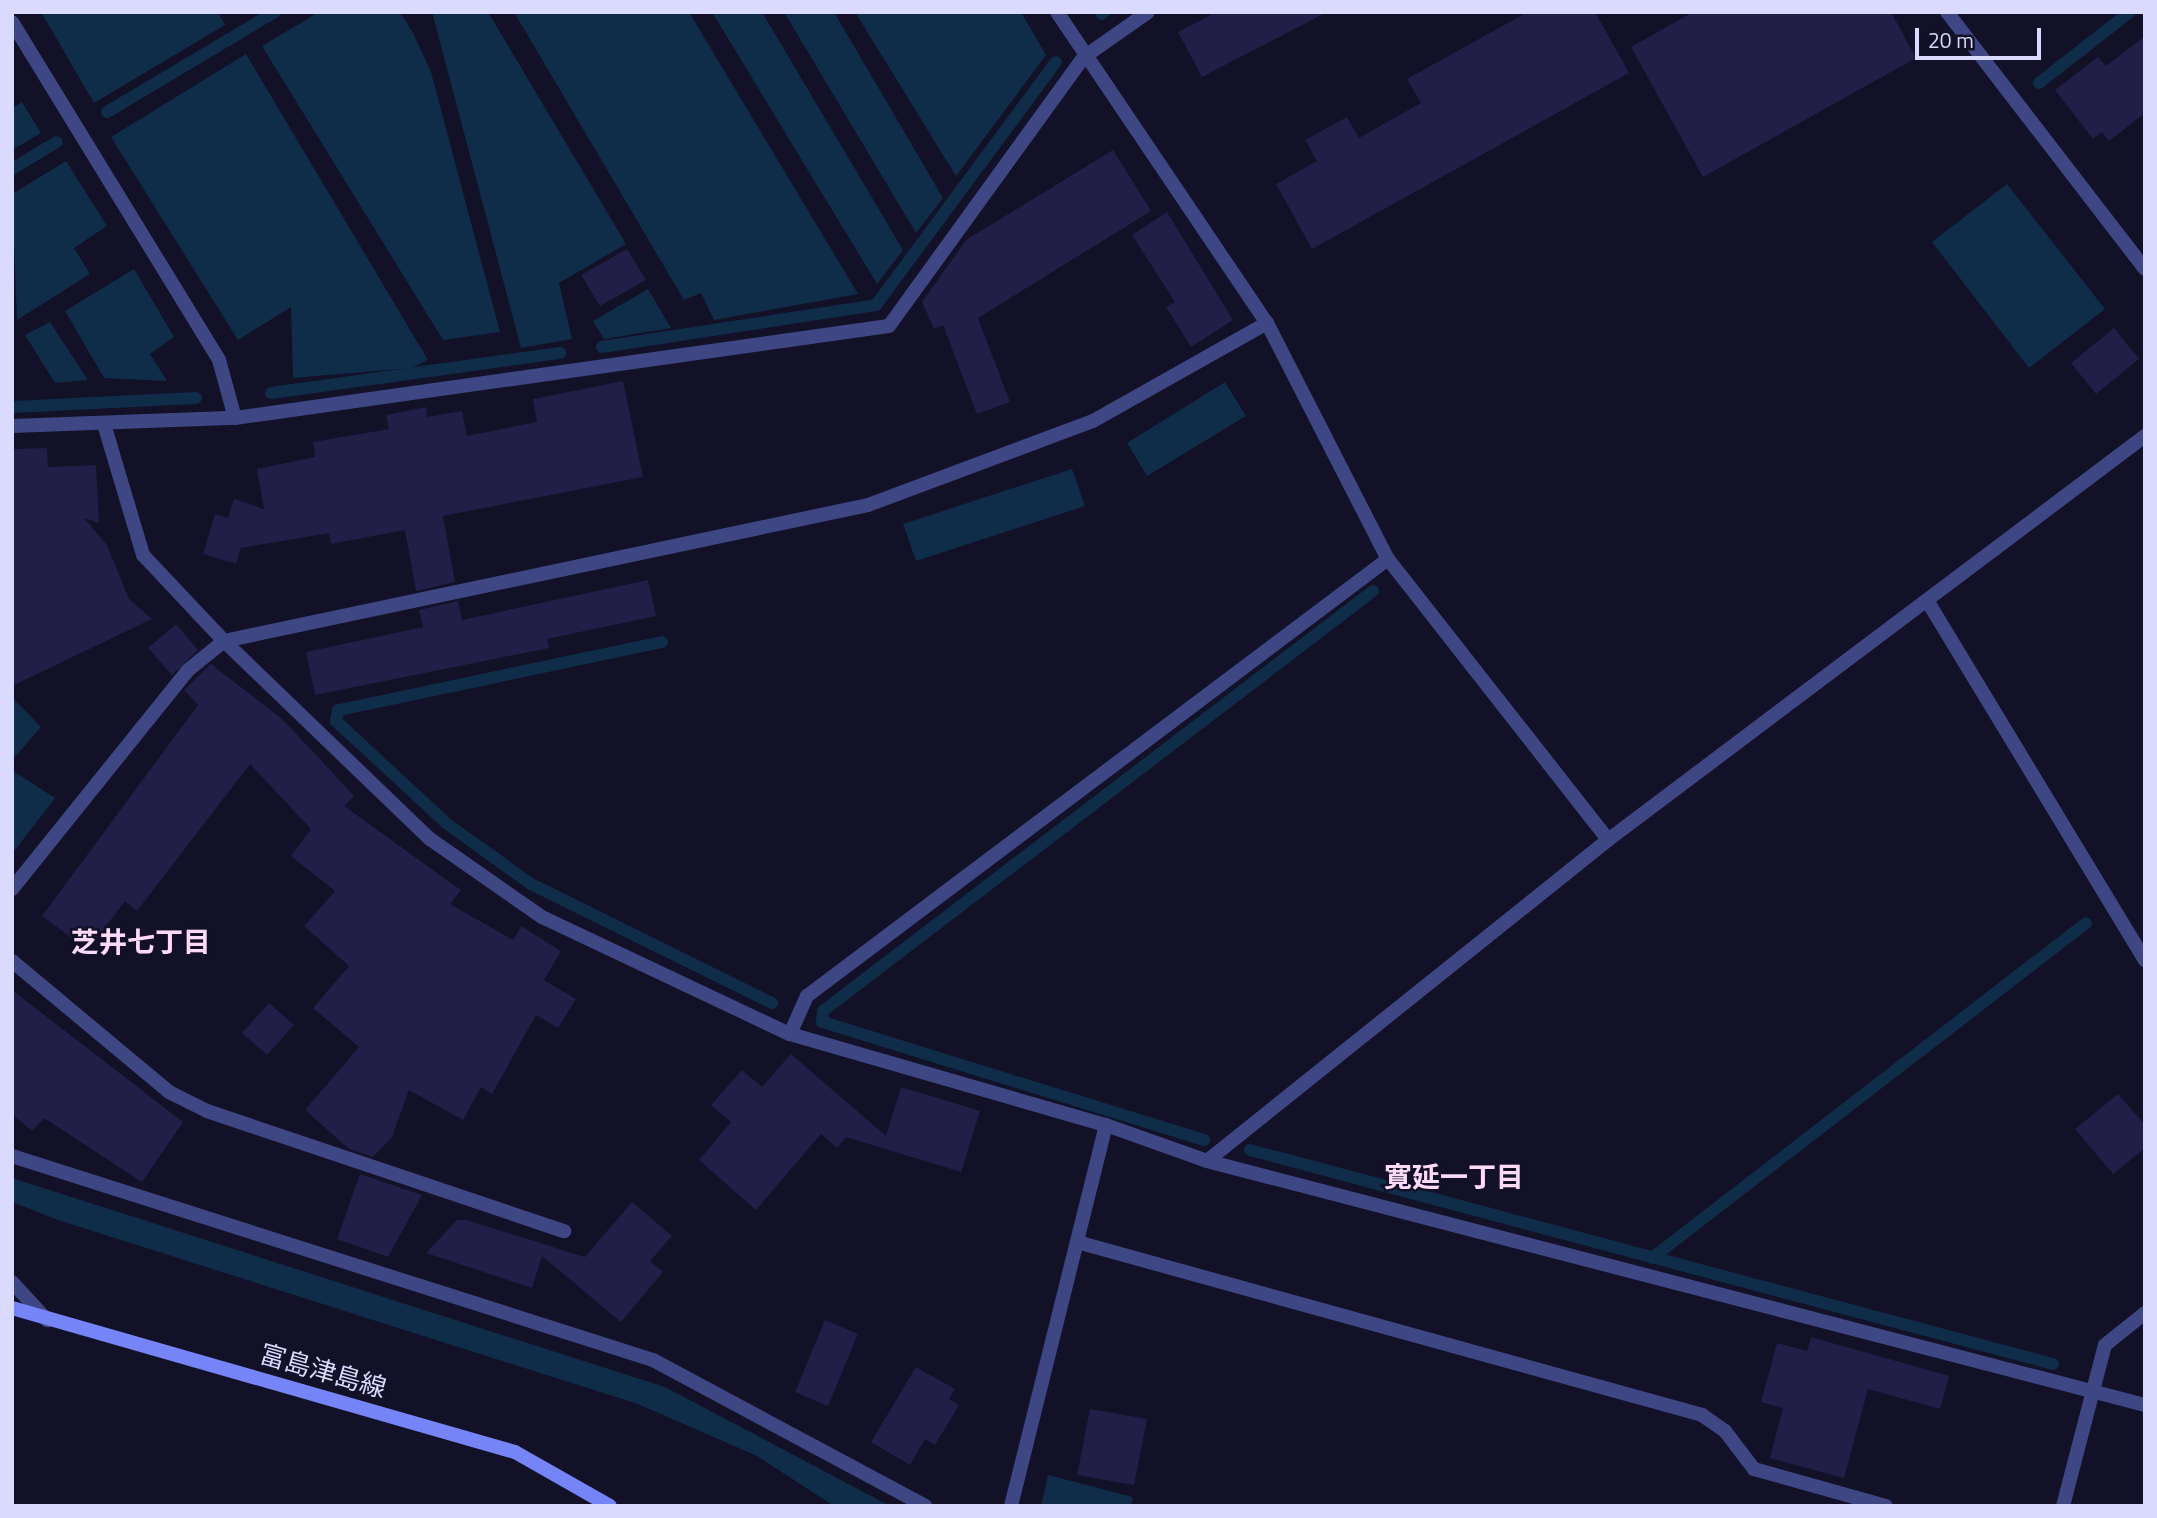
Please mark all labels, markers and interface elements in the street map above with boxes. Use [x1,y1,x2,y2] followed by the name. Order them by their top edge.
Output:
[1919,14,2045,58] scale bar
[1928,24,1974,56] text: 20 m
[71,925,211,959] district label: 芝井七丁目
[1384,1160,1524,1194] district label: 寛延一丁目
[256,1338,390,1404] street label: 富島津島線

